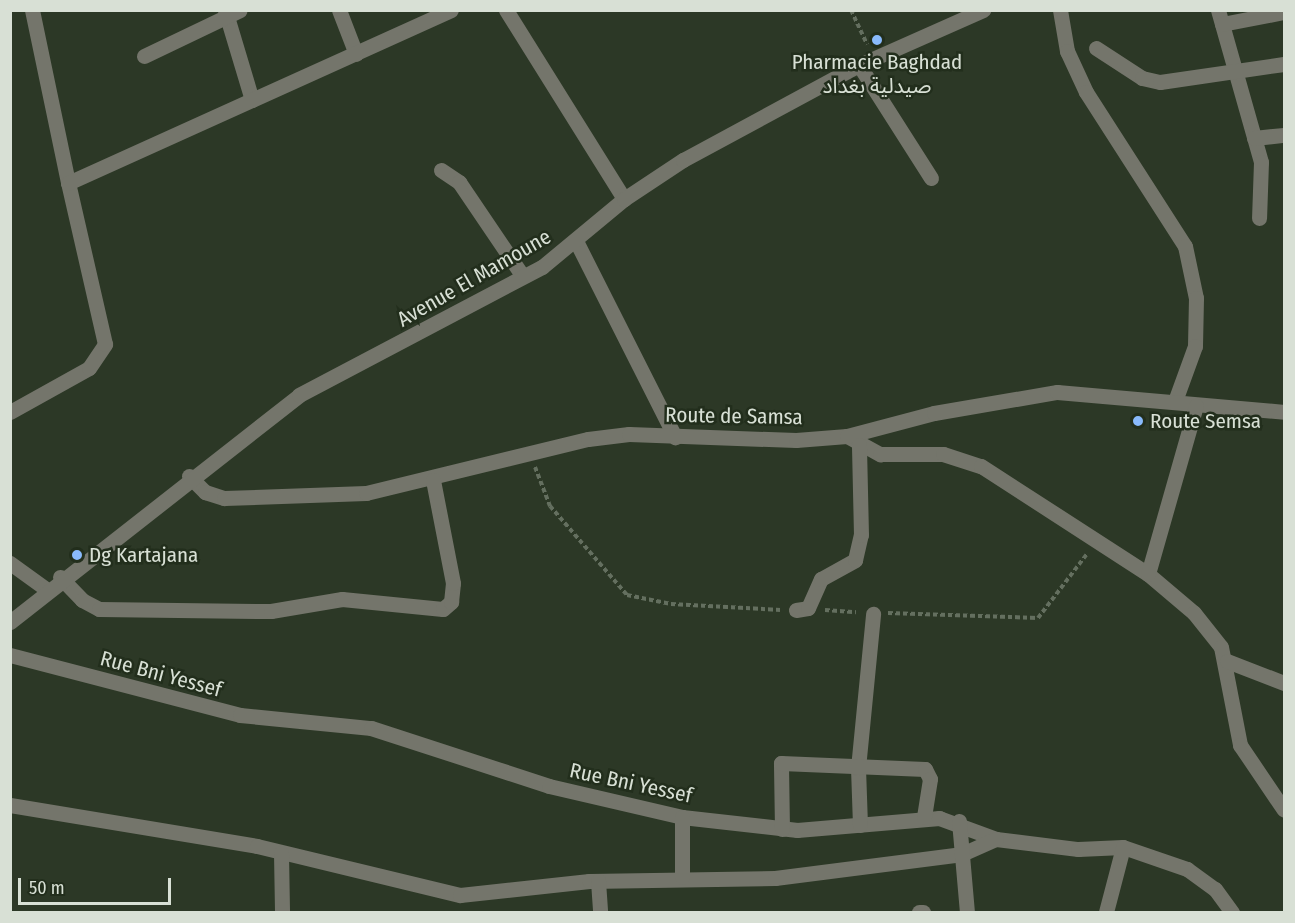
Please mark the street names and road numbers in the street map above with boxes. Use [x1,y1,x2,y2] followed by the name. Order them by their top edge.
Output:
[393,224,555,332] street label: Avenue El Mamoune
[665,402,803,430] street label: Route de Samsa
[98,646,224,702] street label: Rue Bni Yessef
[567,758,695,808] street label: Rue Bni Yessef

